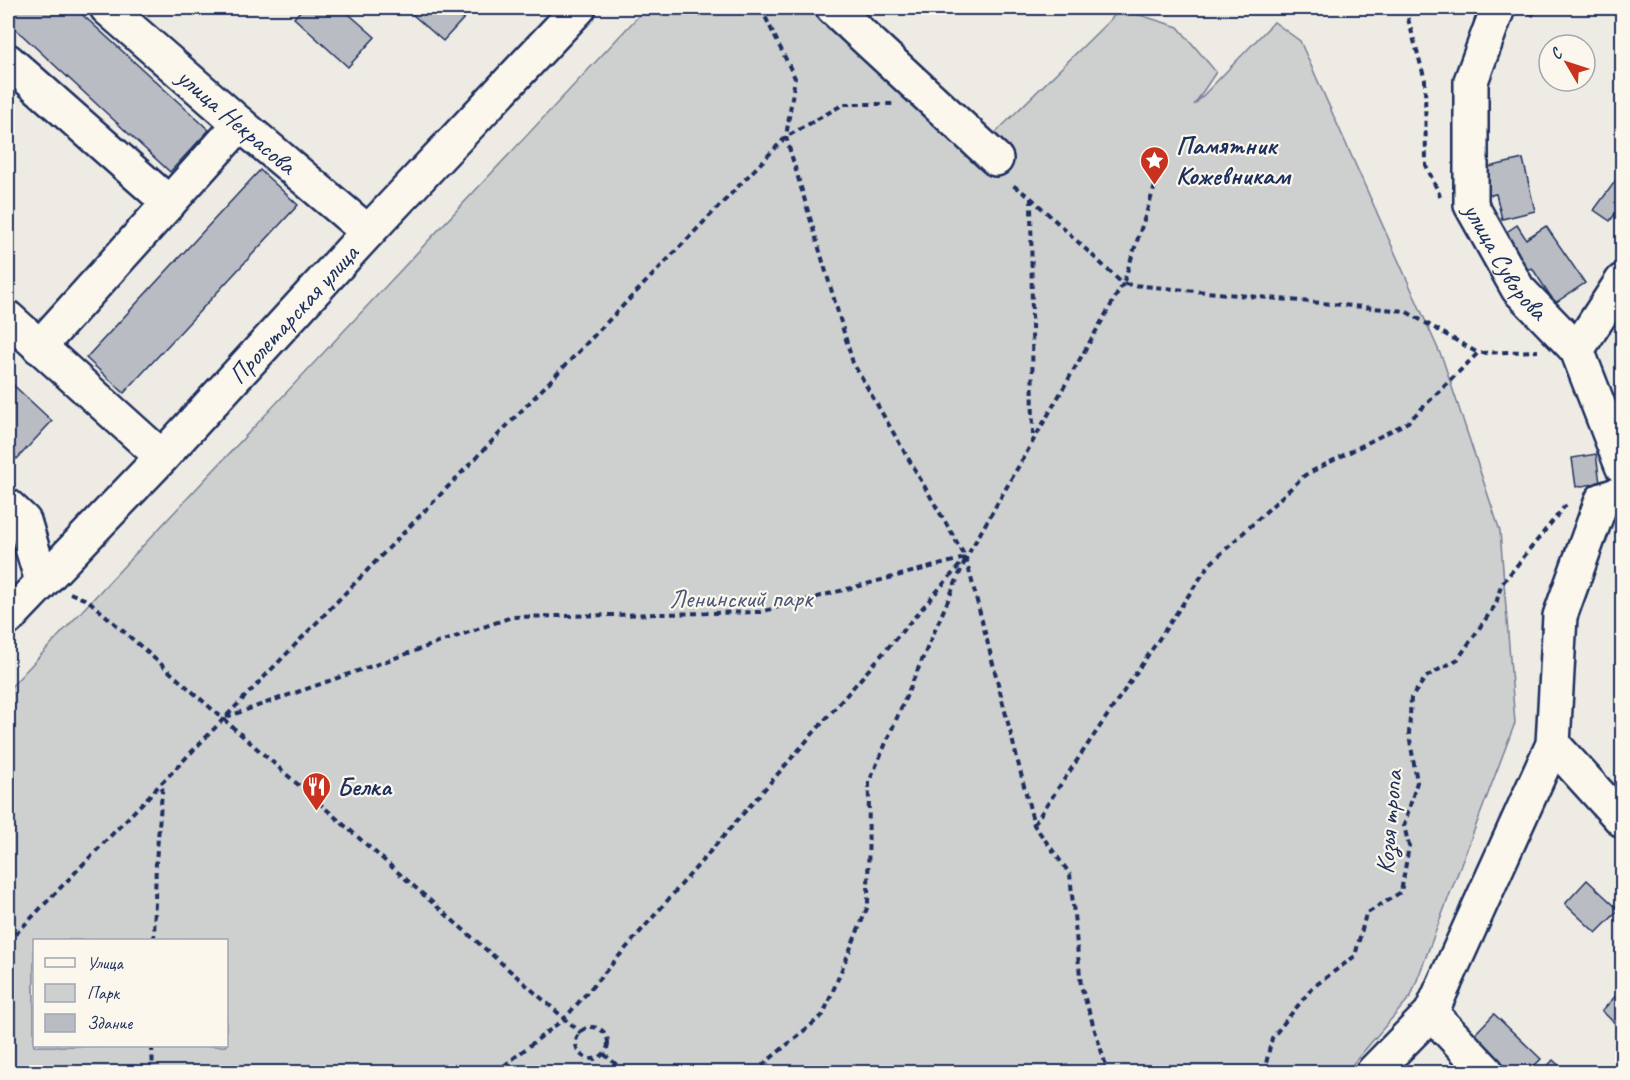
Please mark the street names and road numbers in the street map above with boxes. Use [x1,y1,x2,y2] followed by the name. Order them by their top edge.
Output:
[169,59,305,182] street label: улица Некрасова
[1456,195,1556,328] street label: улица Суворова
[221,236,366,391] street label: Пролетарская улица
[1368,767,1411,875] street label: Козья тропа

